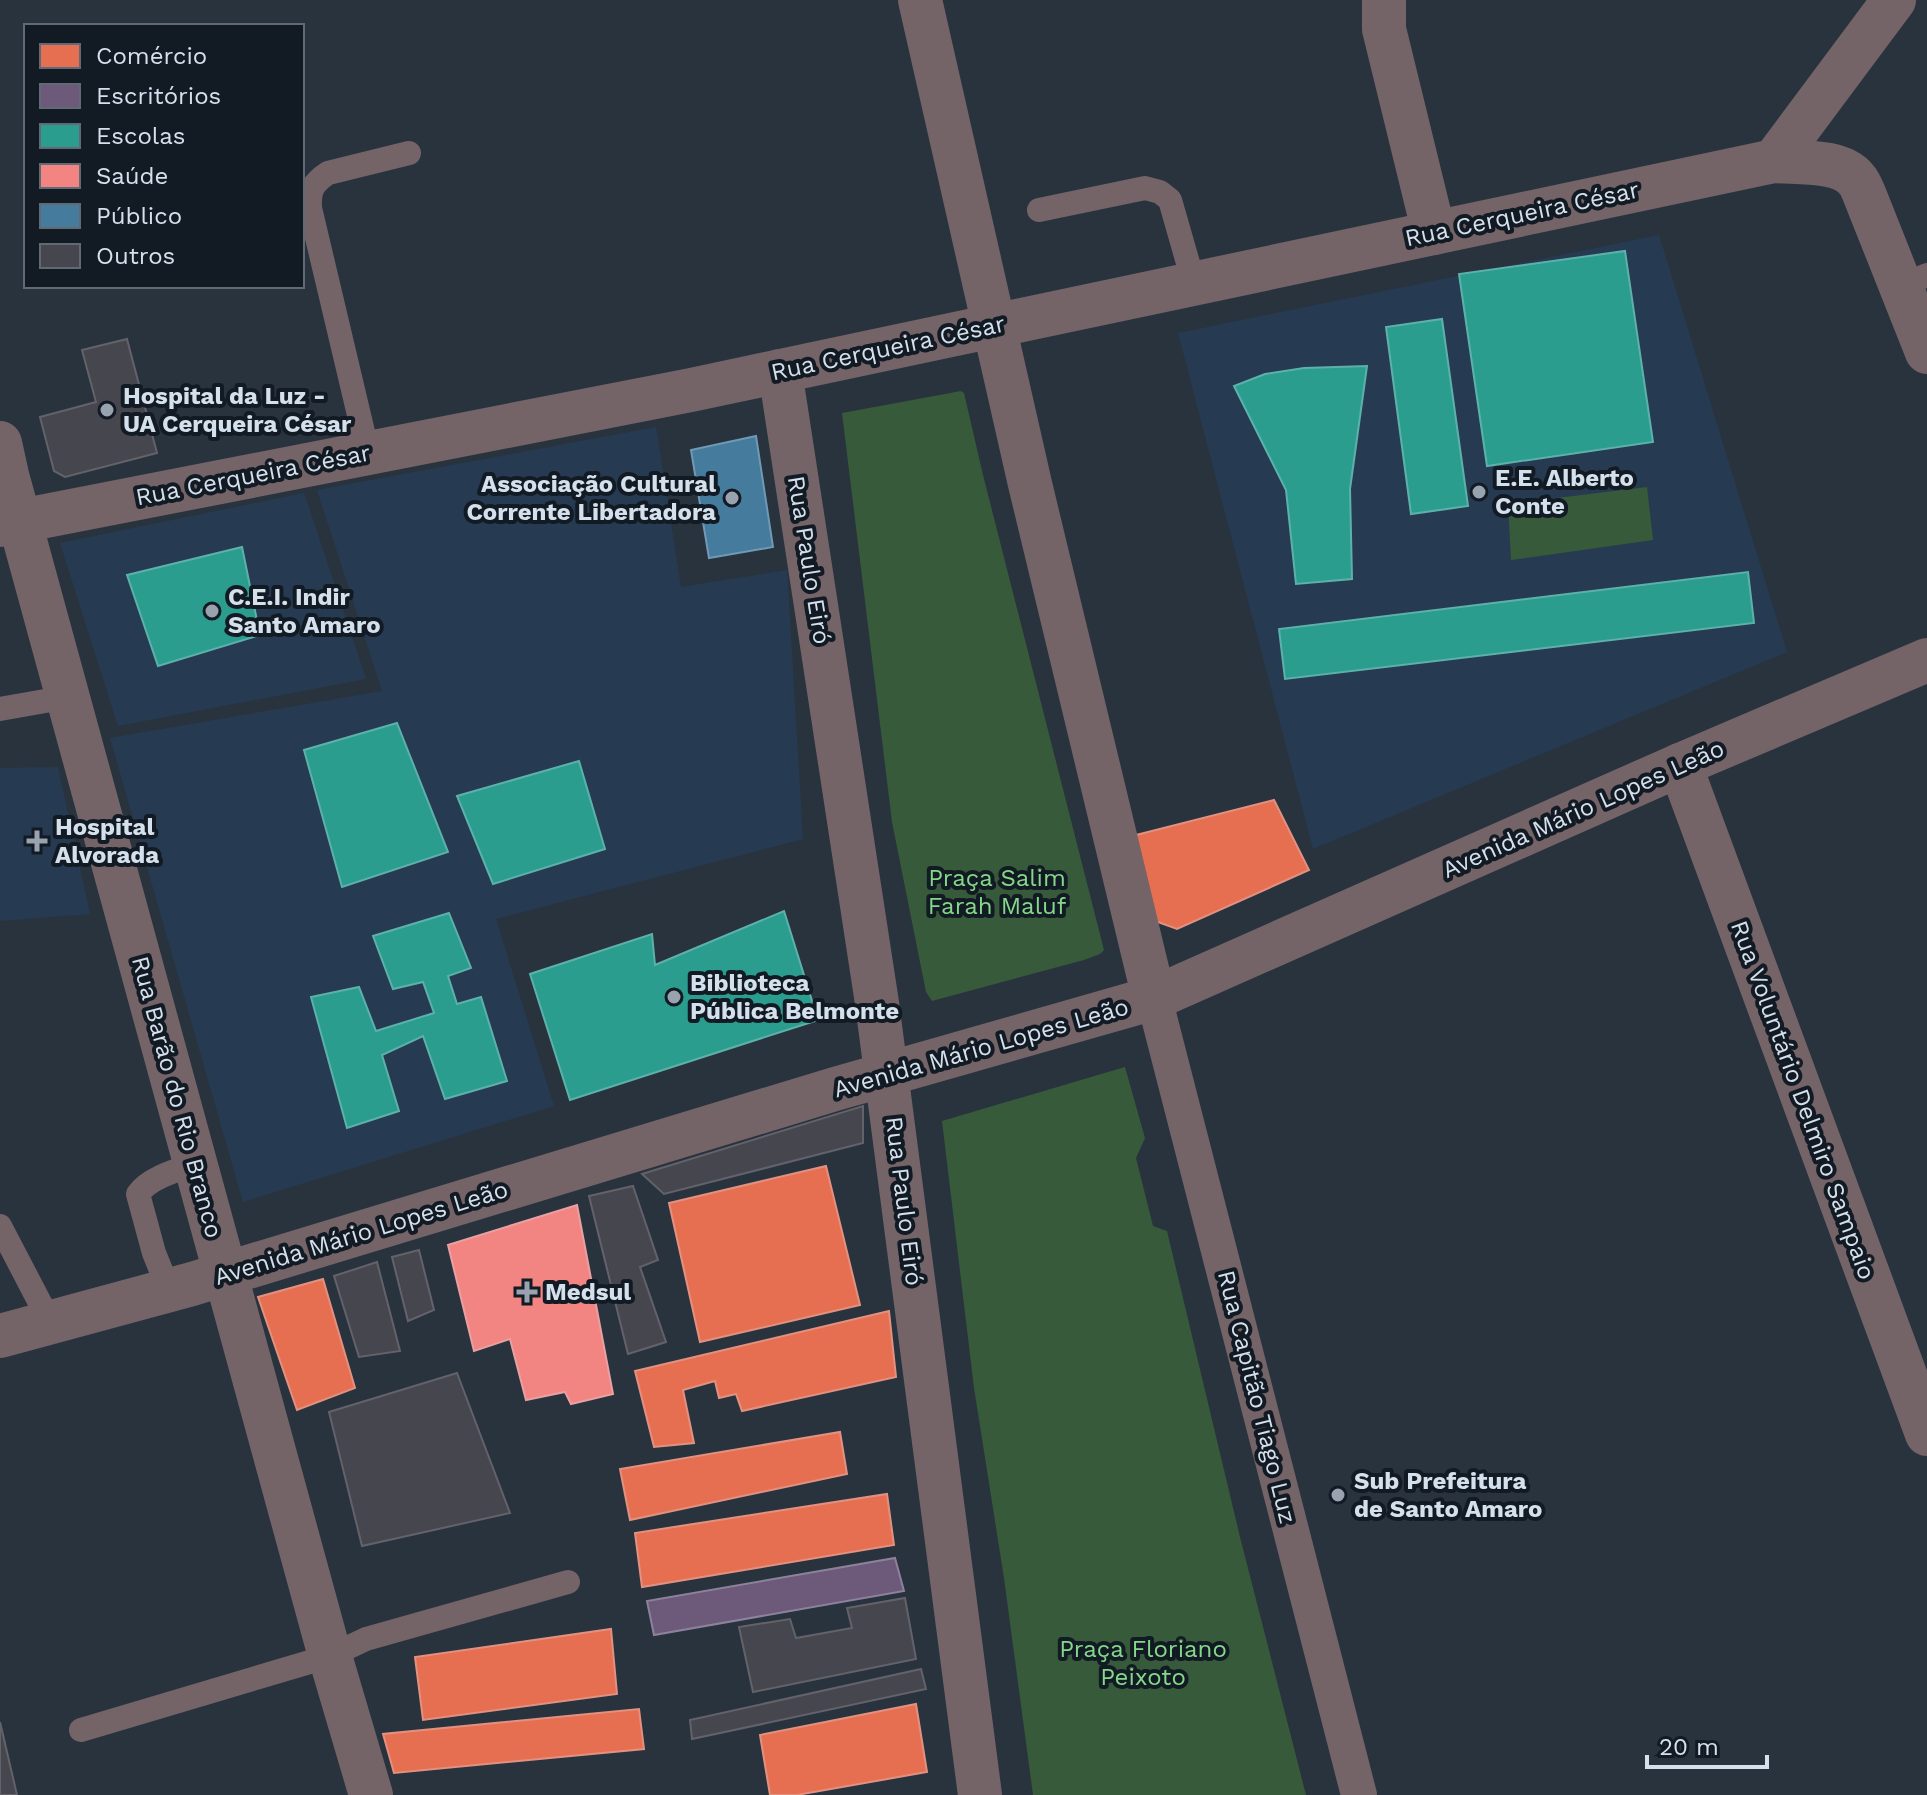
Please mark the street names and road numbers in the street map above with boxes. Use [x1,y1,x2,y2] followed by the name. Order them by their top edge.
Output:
[1402,175,1642,252] street label: Rua Cerqueira César
[768,309,1008,386] street label: Rua Cerqueira César
[133,438,373,512] street label: Rua Cerqueira César
[782,474,836,646] street label: Rua Paulo Eiró
[1438,734,1728,884] street label: Avenida Mário Lopes Leão
[1725,917,1881,1283] street label: Rua Voluntário Delmiro Sampaio
[126,953,228,1241] street label: Rua Barão do Rio Branco
[830,992,1132,1104] street label: Avenida Mário Lopes Leão
[880,1115,928,1287] street label: Rua Paulo Eiró
[211,1175,511,1291] street label: Avenida Mário Lopes Leão
[1212,1268,1302,1526] street label: Rua Capitão Tiago Luz

